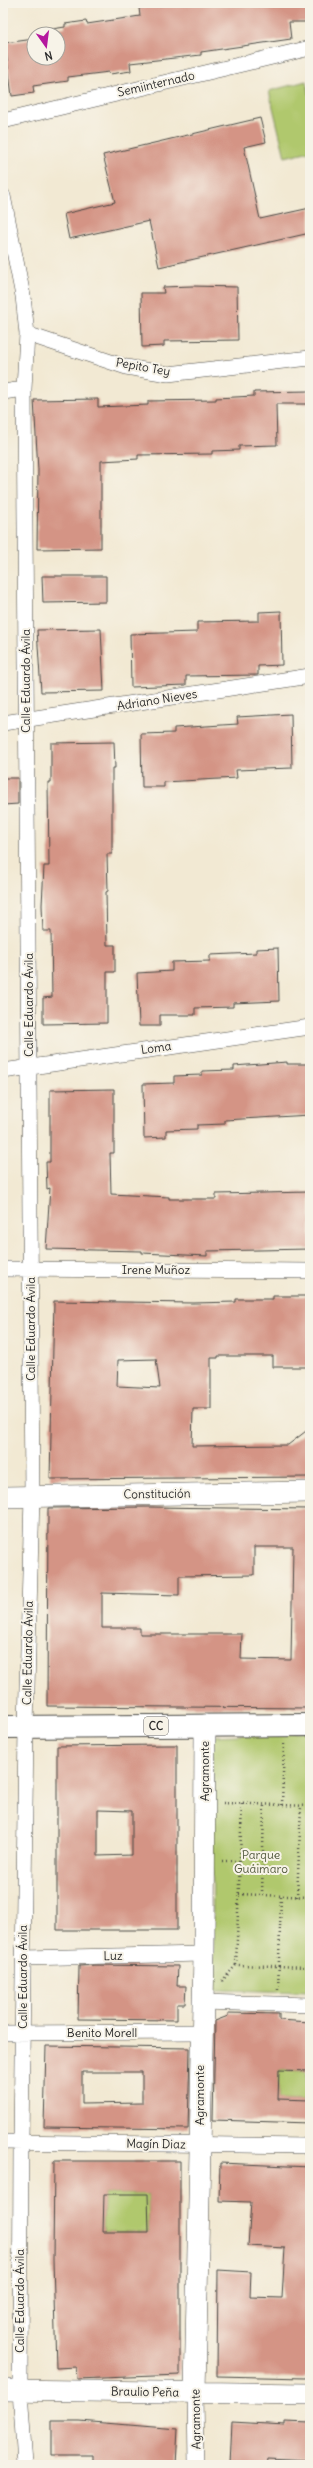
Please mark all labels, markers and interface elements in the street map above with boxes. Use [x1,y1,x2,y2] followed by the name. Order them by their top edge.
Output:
[26,26,66,66] north arrow
[43,48,54,63] text: N
[116,67,196,100] street label: Semiinternado
[115,354,172,379] street label: Pepito Tey
[18,629,33,733] street label: Calle Eduardo Ávila
[116,686,198,713] street label: Adriano Nieves
[21,953,36,1057] street label: Calle Eduardo Ávila
[140,1038,172,1057] street label: Loma
[122,1262,190,1277] street label: Irene Muñoz
[23,1277,38,1381] street label: Calle Eduardo Ávila
[123,1485,191,1502] street label: Constitución
[19,1601,36,1705] street label: Calle Eduardo Ávila
[144,1717,168,1735] road number: CC
[197,1741,212,1801] street label: Agramonte
[234,1847,288,1876] park label: Parque Guáimaro
[15,1925,30,2029] street label: Calle Eduardo Ávila
[103,1948,123,1963] street label: Luz
[67,2025,137,2040] street label: Benito Morell
[192,2065,207,2125] street label: Agramonte
[126,2135,186,2152] street label: Magín Diaz
[12,2249,27,2353] street label: Calle Eduardo Ávila
[111,2383,179,2400] street label: Braulio Peña
[187,2389,204,2449] street label: Agramonte

